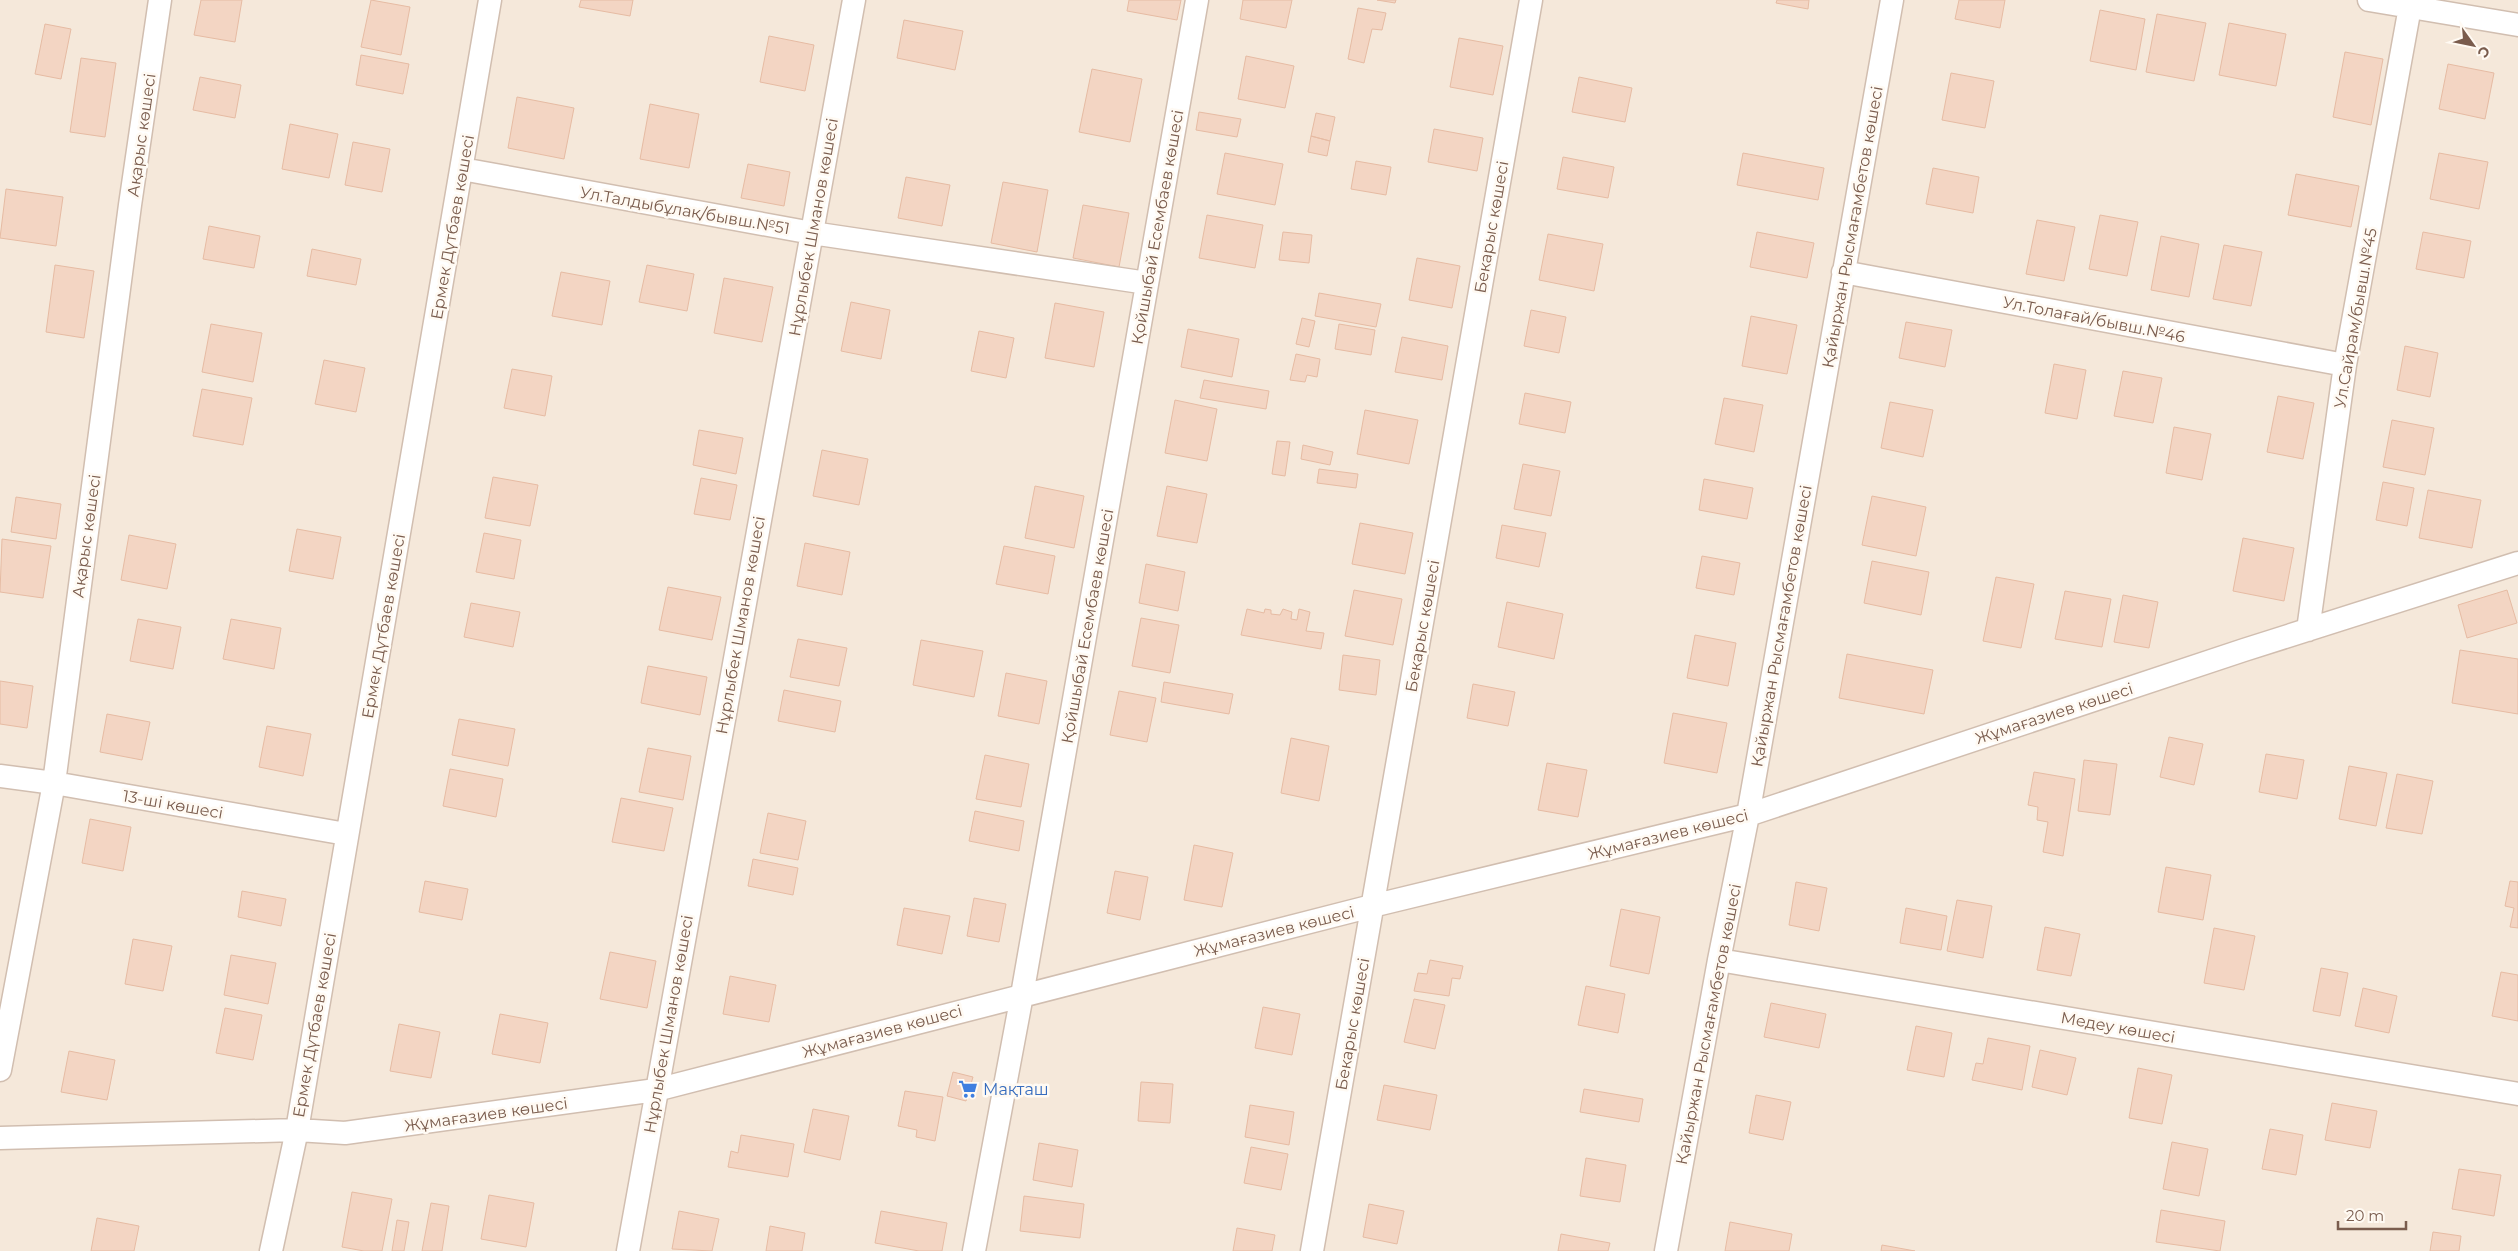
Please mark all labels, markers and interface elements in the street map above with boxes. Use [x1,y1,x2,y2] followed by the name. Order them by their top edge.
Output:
[2448,20,2498,70] north arrow
[2474,43,2494,61] text: С
[123,72,160,198] street label: Ақарыс көшесi
[1818,85,1887,370] street label: Қайыржан Рысмағамбетов көшесі
[1127,108,1188,346] street label: Қойшыбай Есембаев көшесі
[785,116,842,338] street label: Нұрлыбек Шманов көшесі
[427,133,478,321] street label: Ермек Дүтбаев көшесi
[1471,159,1512,295] street label: Бекарыс көшесі
[579,183,791,238] street label: Ул.Талдыбұлақ/бывш.№51
[2330,226,2381,410] street label: Ул.Сайрам/бывш.№45
[2001,292,2187,347] street label: Ул.Толағай/бывш.№46
[68,473,105,599] street label: Ақарыс көшесi
[1747,484,1816,769] street label: Қайыржан Рысмағамбетов көшесі
[1057,507,1118,745] street label: Қойшыбай Есембаев көшесі
[712,514,769,736] street label: Нұрлыбек Шманов көшесі
[358,532,409,720] street label: Ермек Дүтбаев көшесi
[1402,558,1443,694] street label: Бекарыс көшесі
[1973,679,2135,748] street label: Жұмағазиев көшесі
[121,786,225,823] street label: 13-ші көшесi
[1586,805,1750,864] street label: Жұмағазиев көшесі
[1672,882,1745,1166] street label: Қайыржан Рысмағамбетов көшесі
[1192,902,1356,961] street label: Жұмағазиев көшесі
[640,913,697,1135] street label: Нұрлыбек Шманов көшесі
[289,931,340,1119] street label: Ермек Дүтбаев көшесi
[1332,956,1373,1092] street label: Бекарыс көшесі
[800,1001,964,1062] street label: Жұмағазиев көшесі
[2059,1008,2177,1047] street label: Медеу көшесі
[957,1078,979,1100] supermarket icon: Мақташ
[983,1080,1049,1099] place label: Мақташ
[403,1094,569,1135] street label: Жұмағазиев көшесі
[2338,1198,2406,1230] scale bar
[2346,1206,2384,1225] text: 20 m

